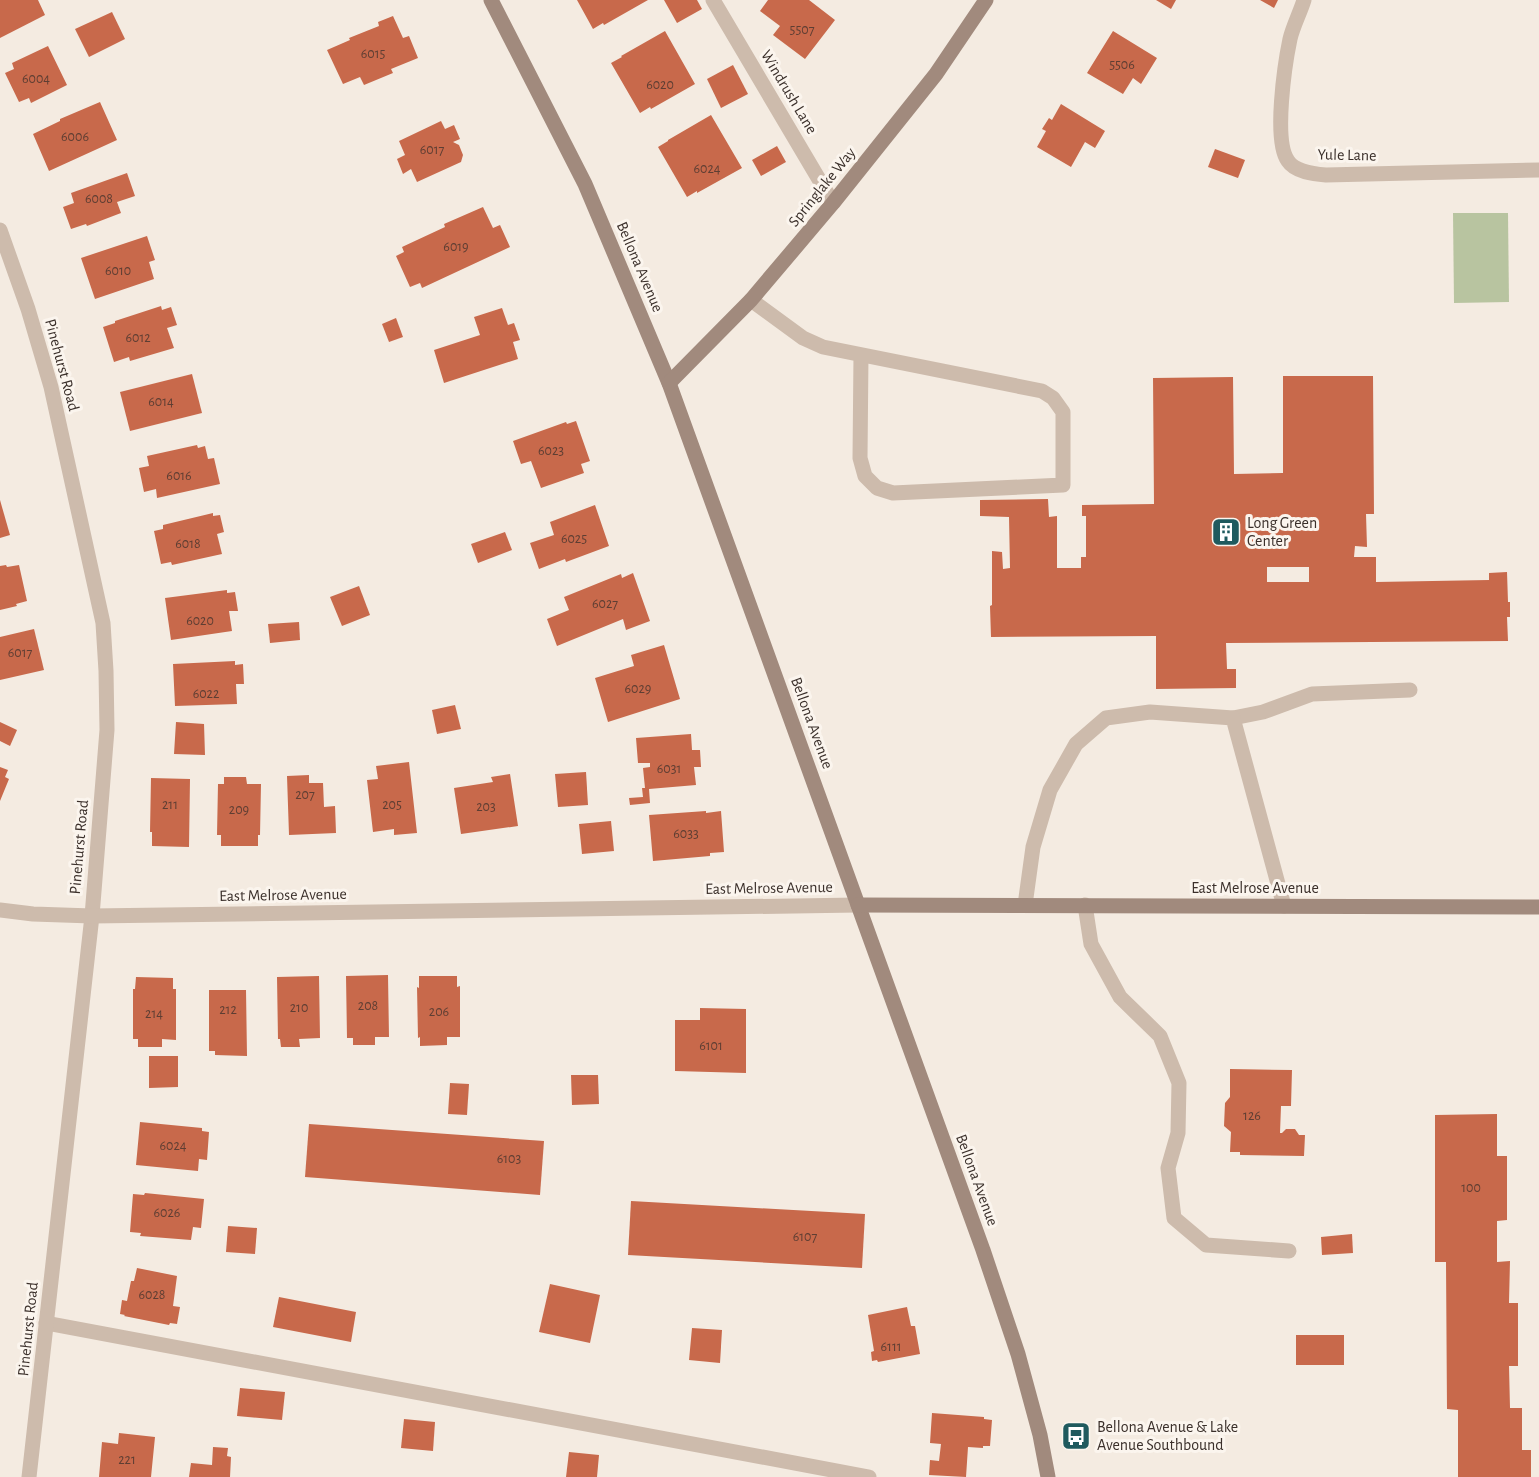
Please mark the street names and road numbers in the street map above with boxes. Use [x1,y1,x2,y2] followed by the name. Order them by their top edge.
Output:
[758,47,820,137] street label: Windrush Lane
[785,144,859,230] street label: Springlake Way
[1317,146,1377,164] street label: Yule Lane
[614,220,666,314] street label: Bellona Avenue
[42,317,82,413] street label: Pinehurst Road
[788,675,836,771] street label: Bellona Avenue
[67,799,91,895] street label: Pinehurst Road
[705,879,833,897] street label: East Melrose Avenue
[1191,880,1319,896] street label: East Melrose Avenue
[219,886,347,904] street label: East Melrose Avenue
[953,1132,1001,1228] street label: Bellona Avenue
[15,1281,41,1377] street label: Pinehurst Road

